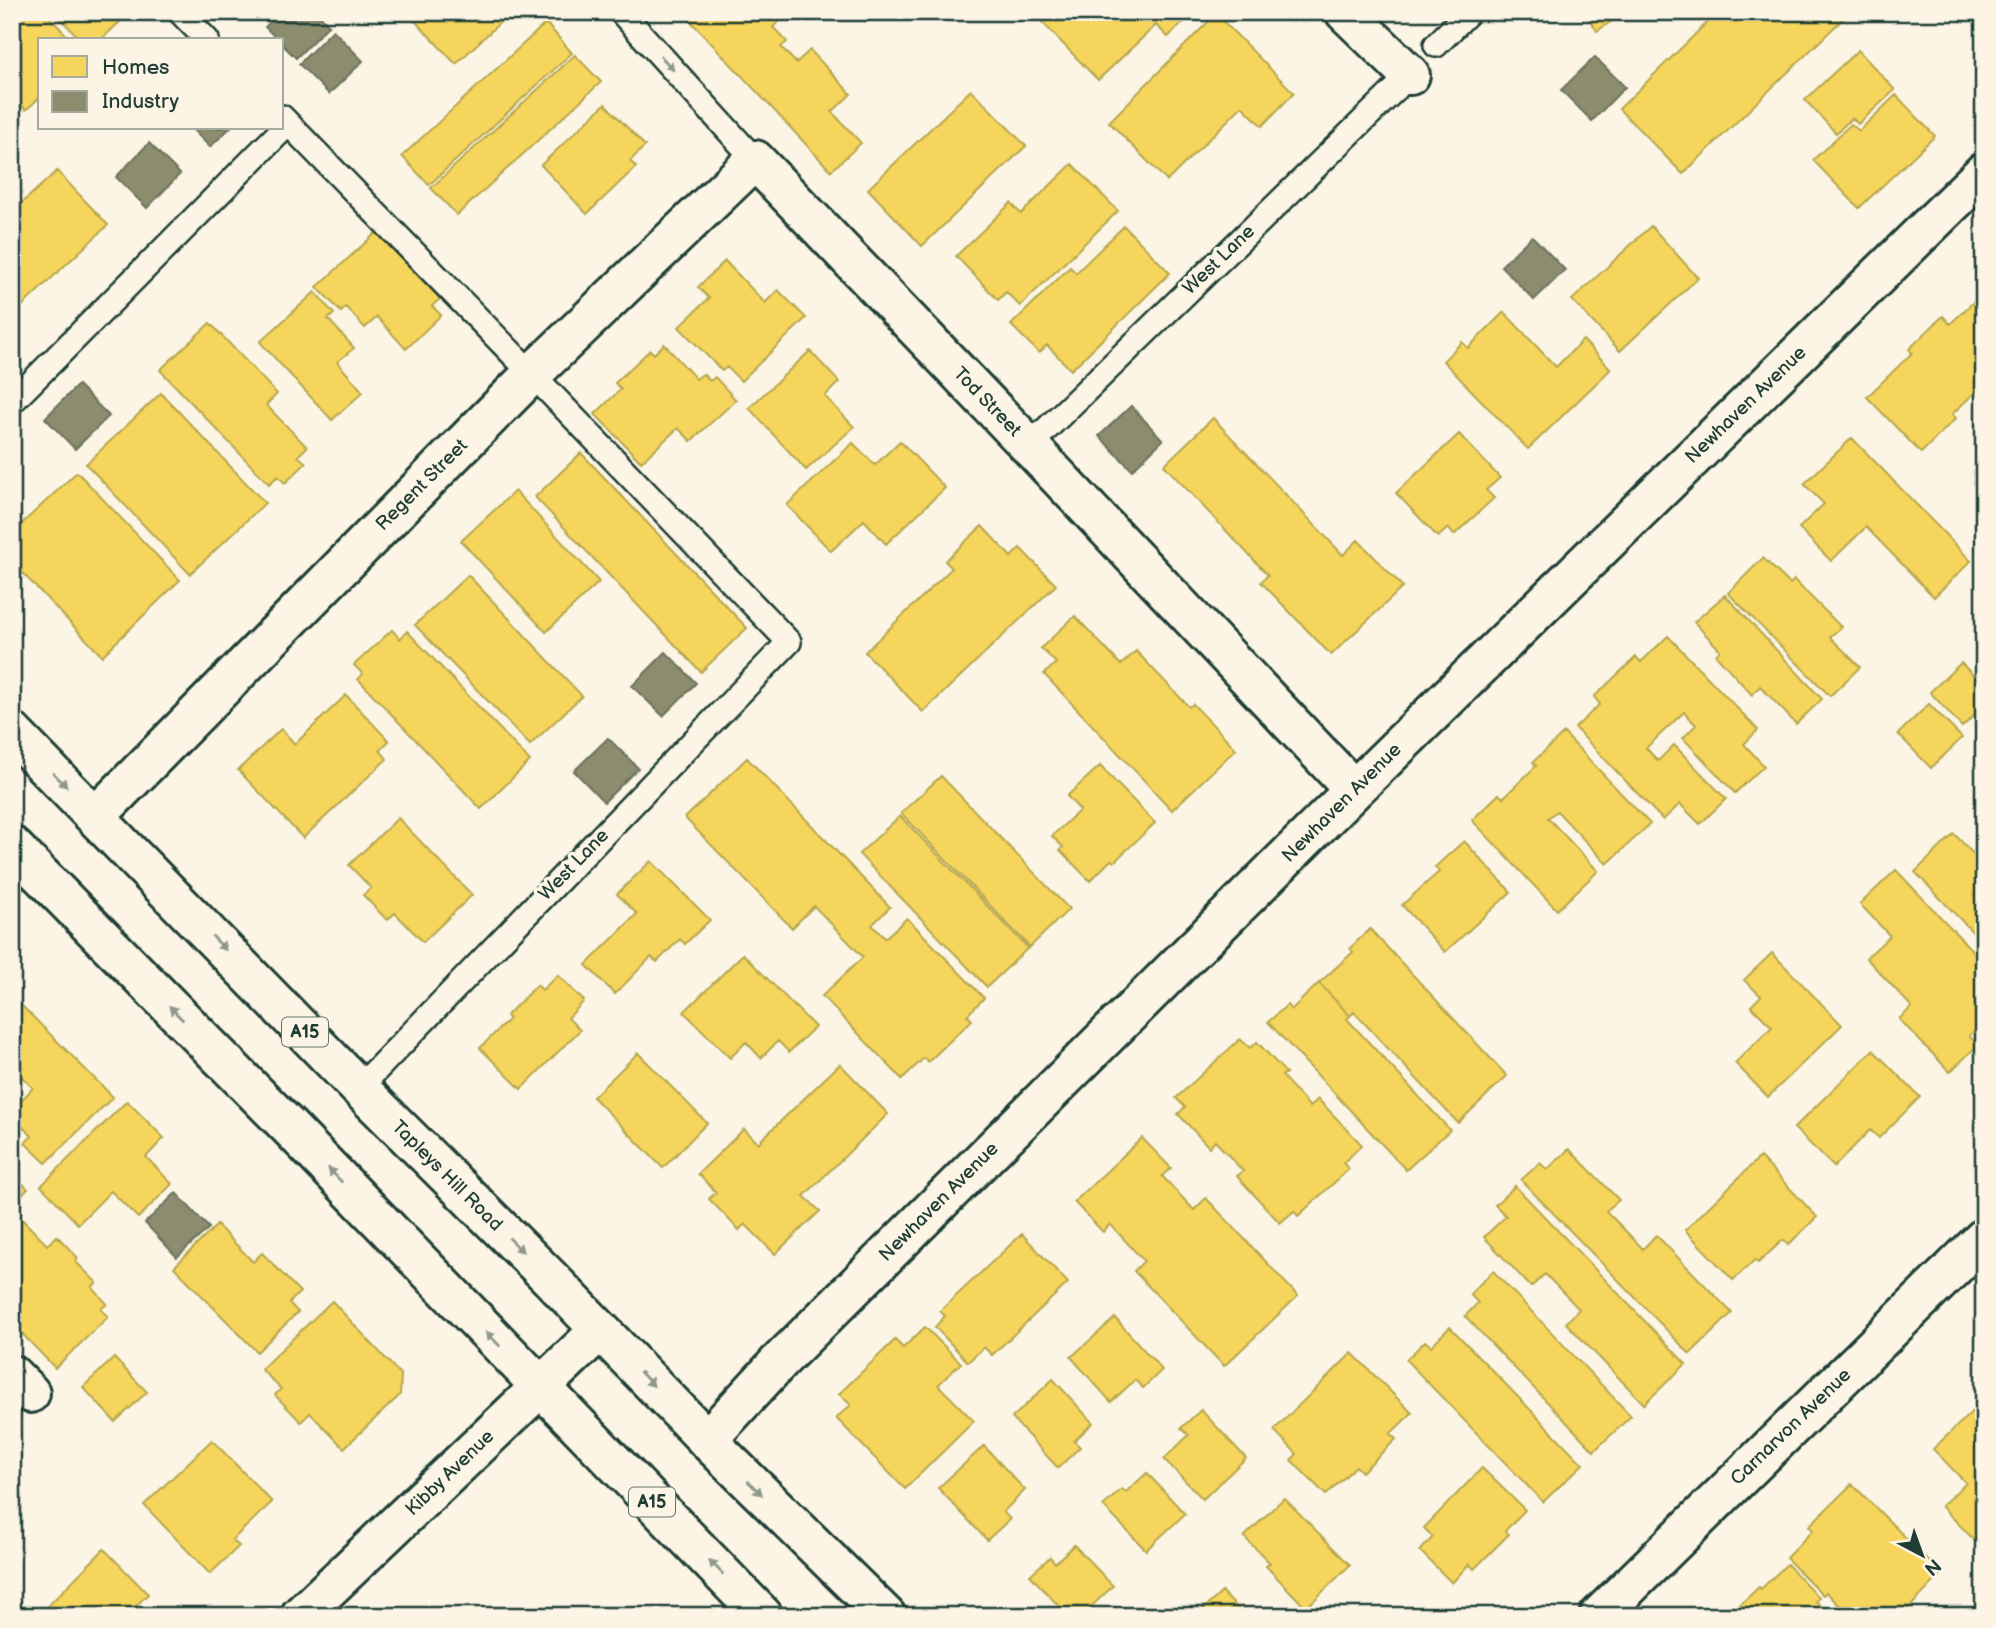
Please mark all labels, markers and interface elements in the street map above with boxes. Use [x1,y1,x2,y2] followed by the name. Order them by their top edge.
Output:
[38,38,284,130] legend
[658,54,674,71] one-way arrow
[102,55,170,80] text: Homes
[102,89,180,114] text: Industry
[1178,220,1260,300] street label: West Lane
[1681,341,1811,469] street label: Newhaven Avenue
[948,362,1026,442] street label: Tod Street
[371,434,473,536] street label: Regent Street
[1278,739,1406,867] street label: Newhaven Avenue
[52,772,69,789] one-way arrow
[534,824,614,906] street label: West Lane
[210,934,226,951] one-way arrow
[168,1004,185,1021] one-way arrow
[282,1017,328,1046] road number: A15
[387,1116,507,1236] street label: Tapleys Hill Road
[875,1138,1003,1266] street label: Newhaven Avenue
[328,1167,344,1184] one-way arrow
[508,1236,525,1253] one-way arrow
[486,1331,502,1348] one-way arrow
[1726,1364,1856,1490] street label: Carnarvon Avenue
[639,1370,655,1387] one-way arrow
[401,1425,499,1521] street label: Kibby Avenue
[747,1479,764,1496] one-way arrow
[629,1488,675,1517] road number: A15
[1888,1520,1958,1590] north arrow
[1919,1553,1945,1580] text: N
[708,1559,724,1576] one-way arrow

